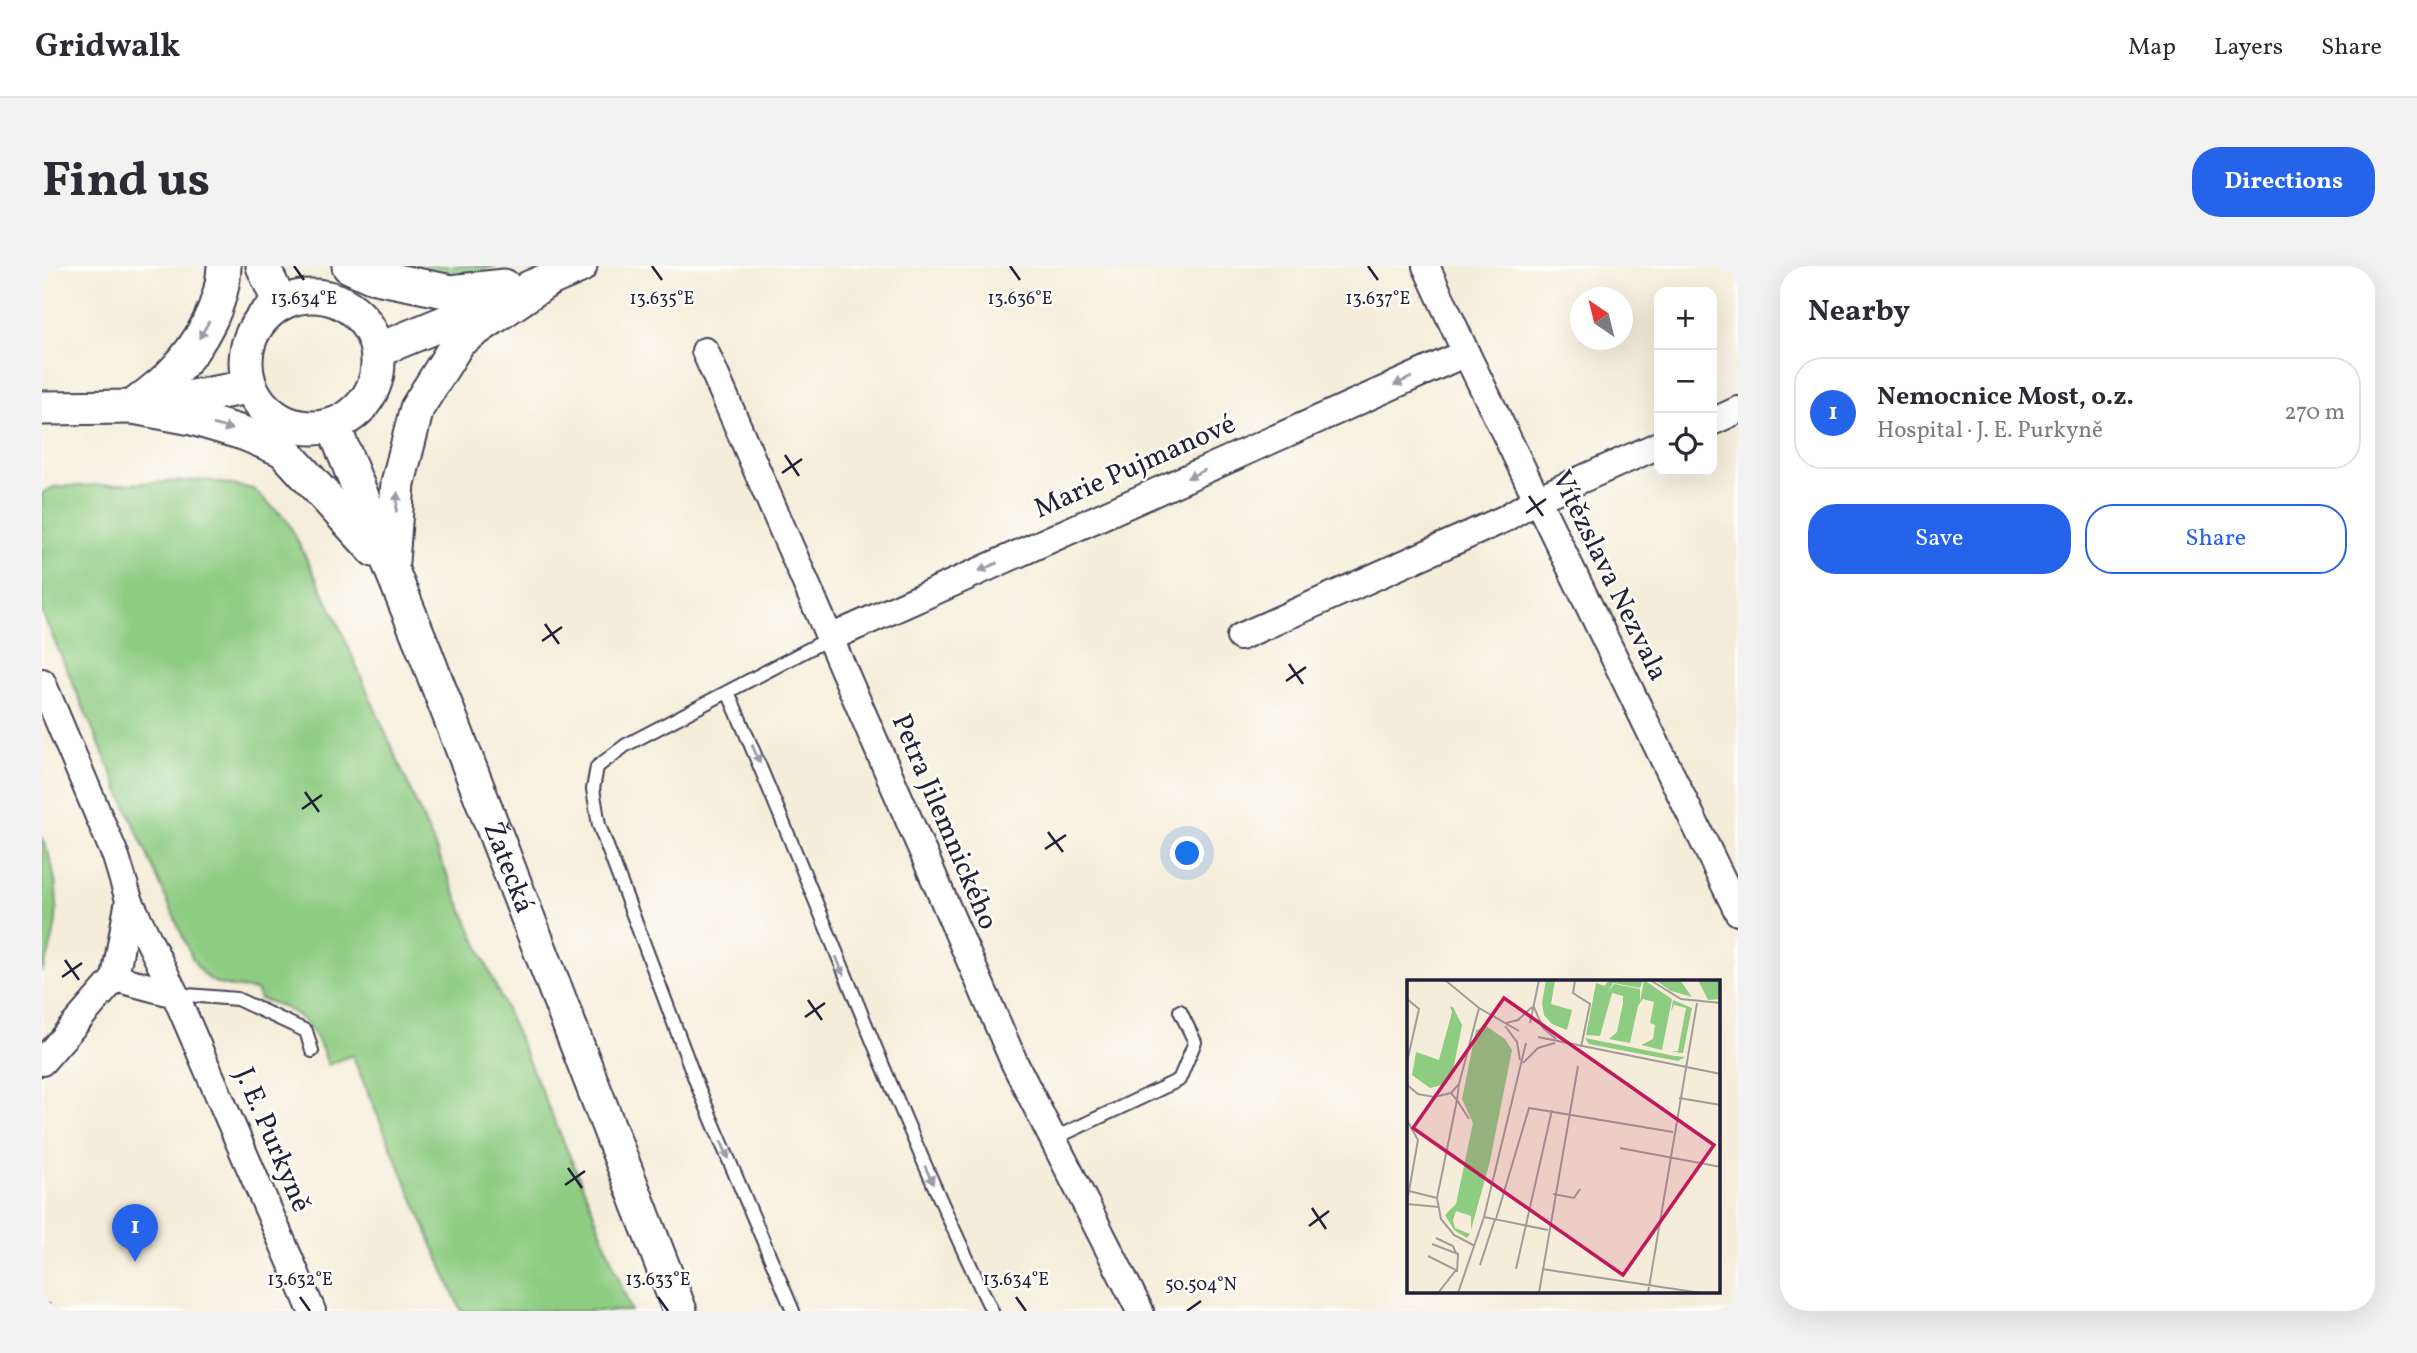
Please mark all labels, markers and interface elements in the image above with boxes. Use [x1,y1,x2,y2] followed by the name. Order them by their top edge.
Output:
[35,25,180,71] text: Gridwalk
[2128,31,2176,65] text: Map
[2214,31,2283,65] text: Layers
[2321,31,2382,65] text: Share
[2192,147,2375,217] button: Directions
[42,148,210,217] text: Find us
[271,287,337,312] text: 13.634°E
[630,287,695,312] text: 13.635°E
[987,287,1053,312] text: 13.636°E
[1346,287,1411,312] text: 13.637°E
[1570,287,1633,350] north arrow
[1654,287,1717,476] map controls
[1654,287,1717,350] button: +
[1808,291,1910,333] text: Nearby
[198,320,210,339] one-way arrow
[1654,350,1717,413] button: −
[1393,375,1413,387] one-way arrow
[1877,379,2134,415] text: Nemocnice Most, o.z.
[1828,397,1838,429] text: 1
[2284,397,2345,429] text: 270 m
[1028,405,1242,529] street label: Marie Pujmanové
[1654,413,1717,476] button: locate
[1877,415,2103,447] text: Hospital · J. E. Purkyně
[213,423,234,433] one-way arrow
[1541,464,1677,688] street label: Vítězslava Nezvala
[1186,468,1206,480] one-way arrow
[392,491,403,513] one-way arrow
[1808,504,2071,574] button: Save
[2085,504,2347,574] button: Share
[978,561,998,573] one-way arrow
[881,708,1007,936] street label: Petra Jilemnického
[750,744,761,765] one-way arrow
[473,816,544,919] street label: Žatecká
[1170,836,1204,870] your location
[835,955,846,976] one-way arrow
[1407,980,1720,1294] inset map
[224,1062,320,1218] street label: J. E. Purkyně
[720,1139,731,1160] one-way arrow
[923,1165,935,1185] one-way arrow
[112,1204,158,1262] pin: 1
[267,1268,333,1293] text: 13.632°E
[625,1268,691,1293] text: 13.633°E
[983,1268,1049,1293] text: 13.634°E
[1165,1273,1237,1298] text: 50.504°N

